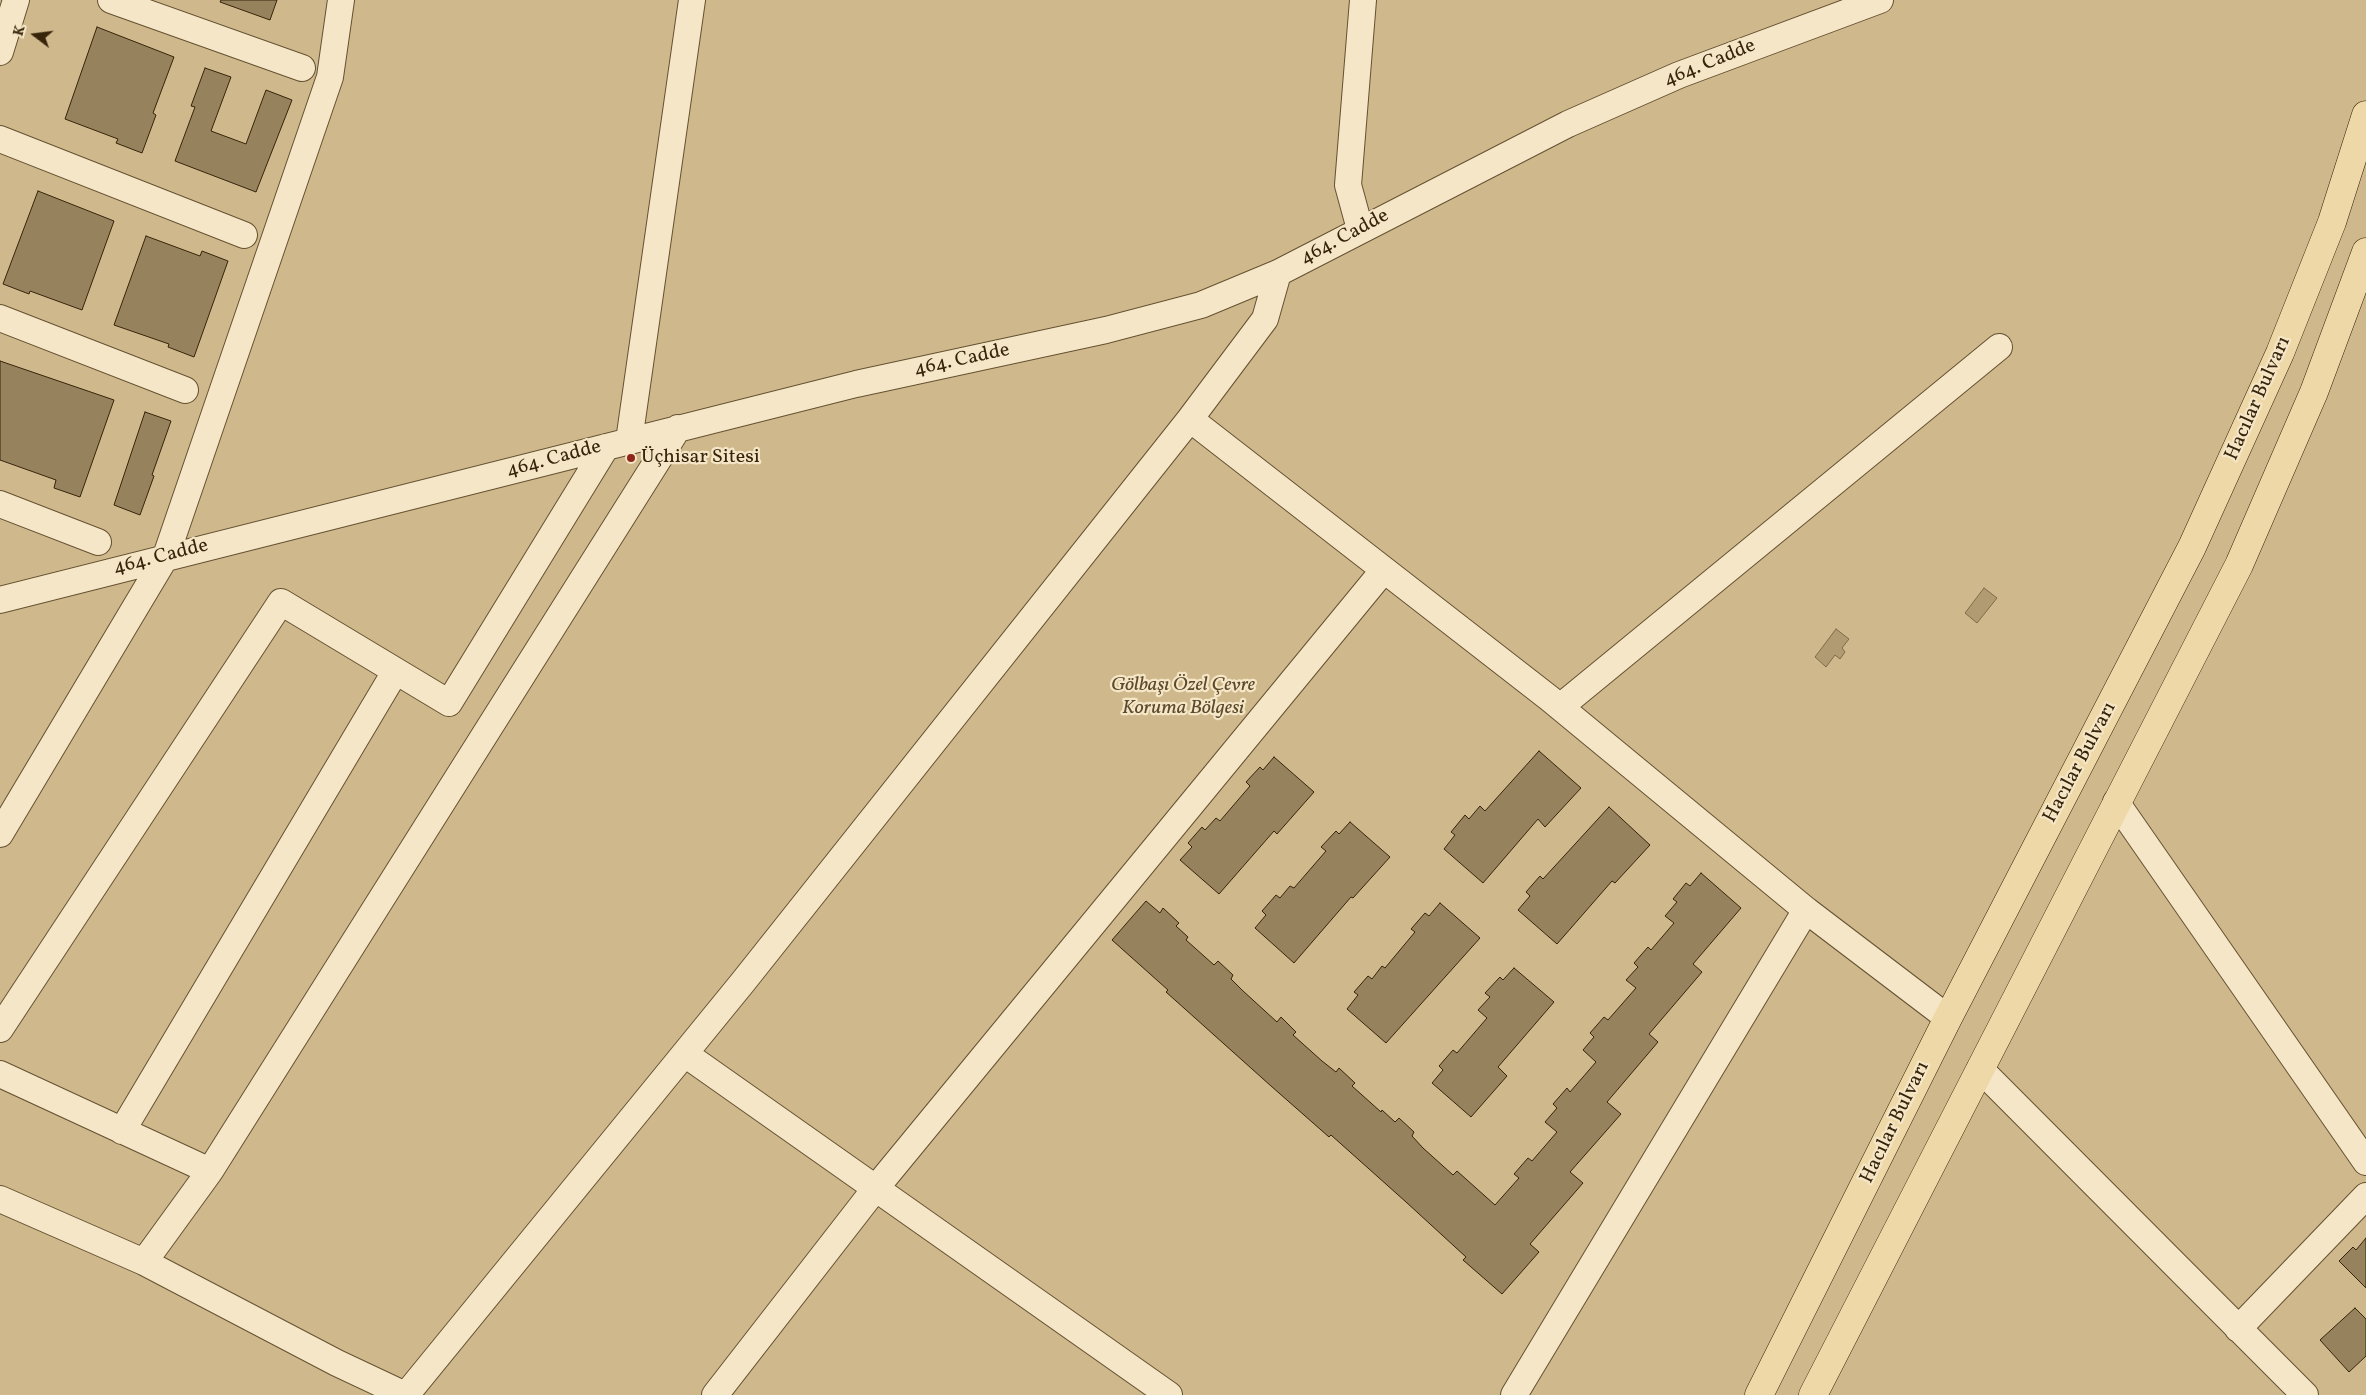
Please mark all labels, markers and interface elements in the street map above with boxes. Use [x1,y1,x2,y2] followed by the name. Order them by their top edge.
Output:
[10,10,60,60] north arrow
[10,24,31,38] text: K
[1661,35,1759,93] street label: 464. Cadde
[1297,205,1393,271] street label: 464. Cadde
[2221,333,2297,465] street label: Hacılar Bulvarı
[912,339,1012,383] street label: 464. Cadde
[504,436,604,484] street label: 464. Cadde
[641,446,760,470] place label: Üçhisar Sitesi
[625,452,637,464] marker: Üçhisar Sitesi
[111,535,211,581] street label: 464. Cadde
[1111,674,1255,721] park label: Gölbaşı Özel Çevre Koruma Bölgesi
[2039,699,2123,827] street label: Hacılar Bulvarı
[1856,1058,1936,1188] street label: Hacılar Bulvarı

